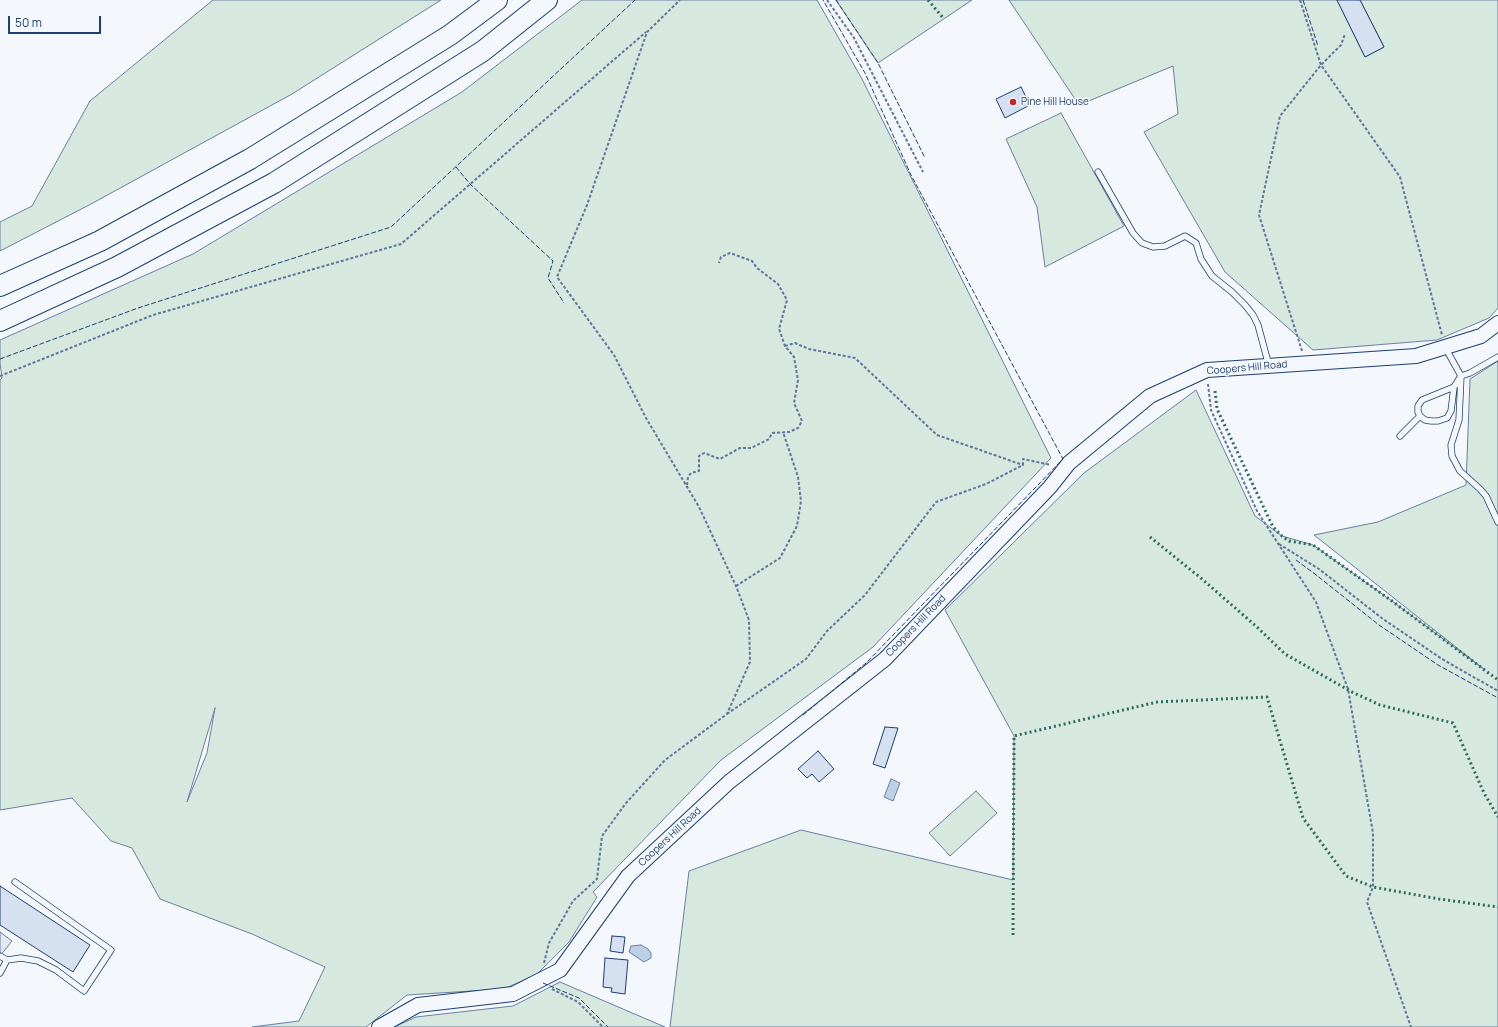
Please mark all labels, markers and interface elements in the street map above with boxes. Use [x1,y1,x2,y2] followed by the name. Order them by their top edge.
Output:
[10,8,103,34] scale bar
[15,14,42,31] text: 50 m
[1021,96,1089,108] place label: Pine Hill House
[1008,97,1018,107] marker: Pine Hill House
[1206,358,1288,378] street label: Coopers Hill Road
[884,593,948,659] street label: Coopers Hill Road
[636,805,704,869] street label: Coopers Hill Road

